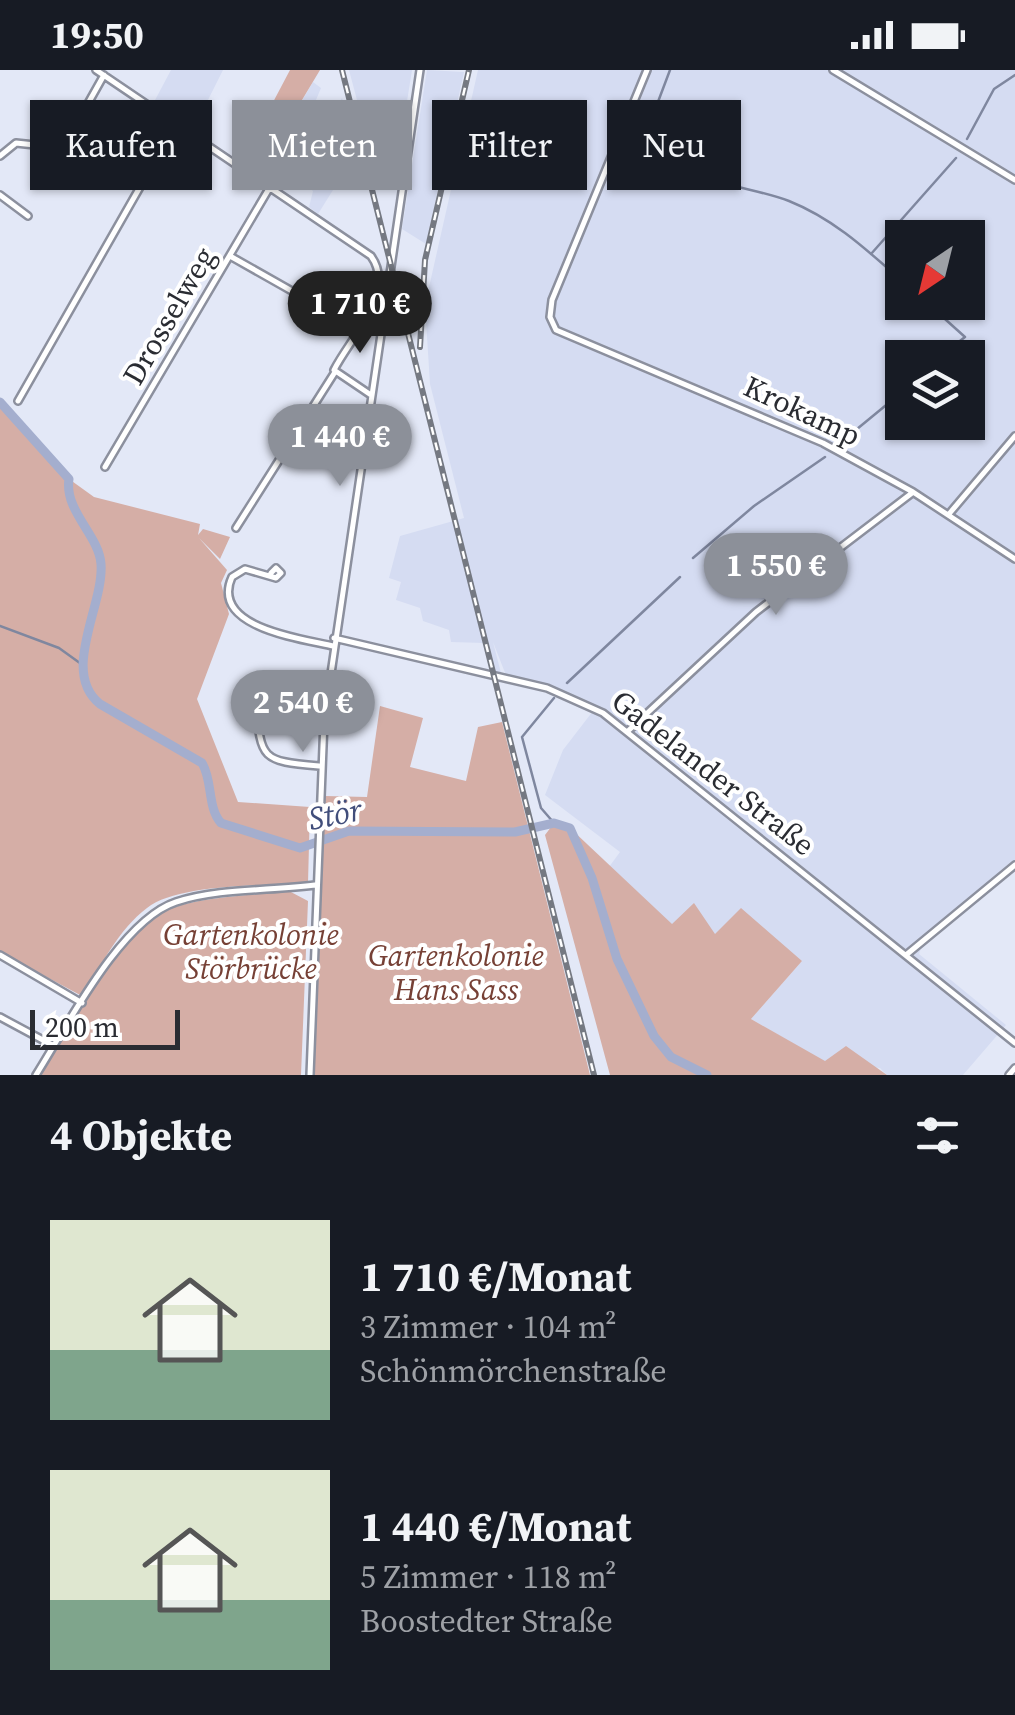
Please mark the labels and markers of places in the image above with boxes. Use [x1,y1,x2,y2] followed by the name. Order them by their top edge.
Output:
[268,271,452,356] pin: 1 710 €
[248,404,432,489] pin: 1 440 €
[684,533,868,618] pin: 1 550 €
[211,670,395,755] pin: 2 540 €

